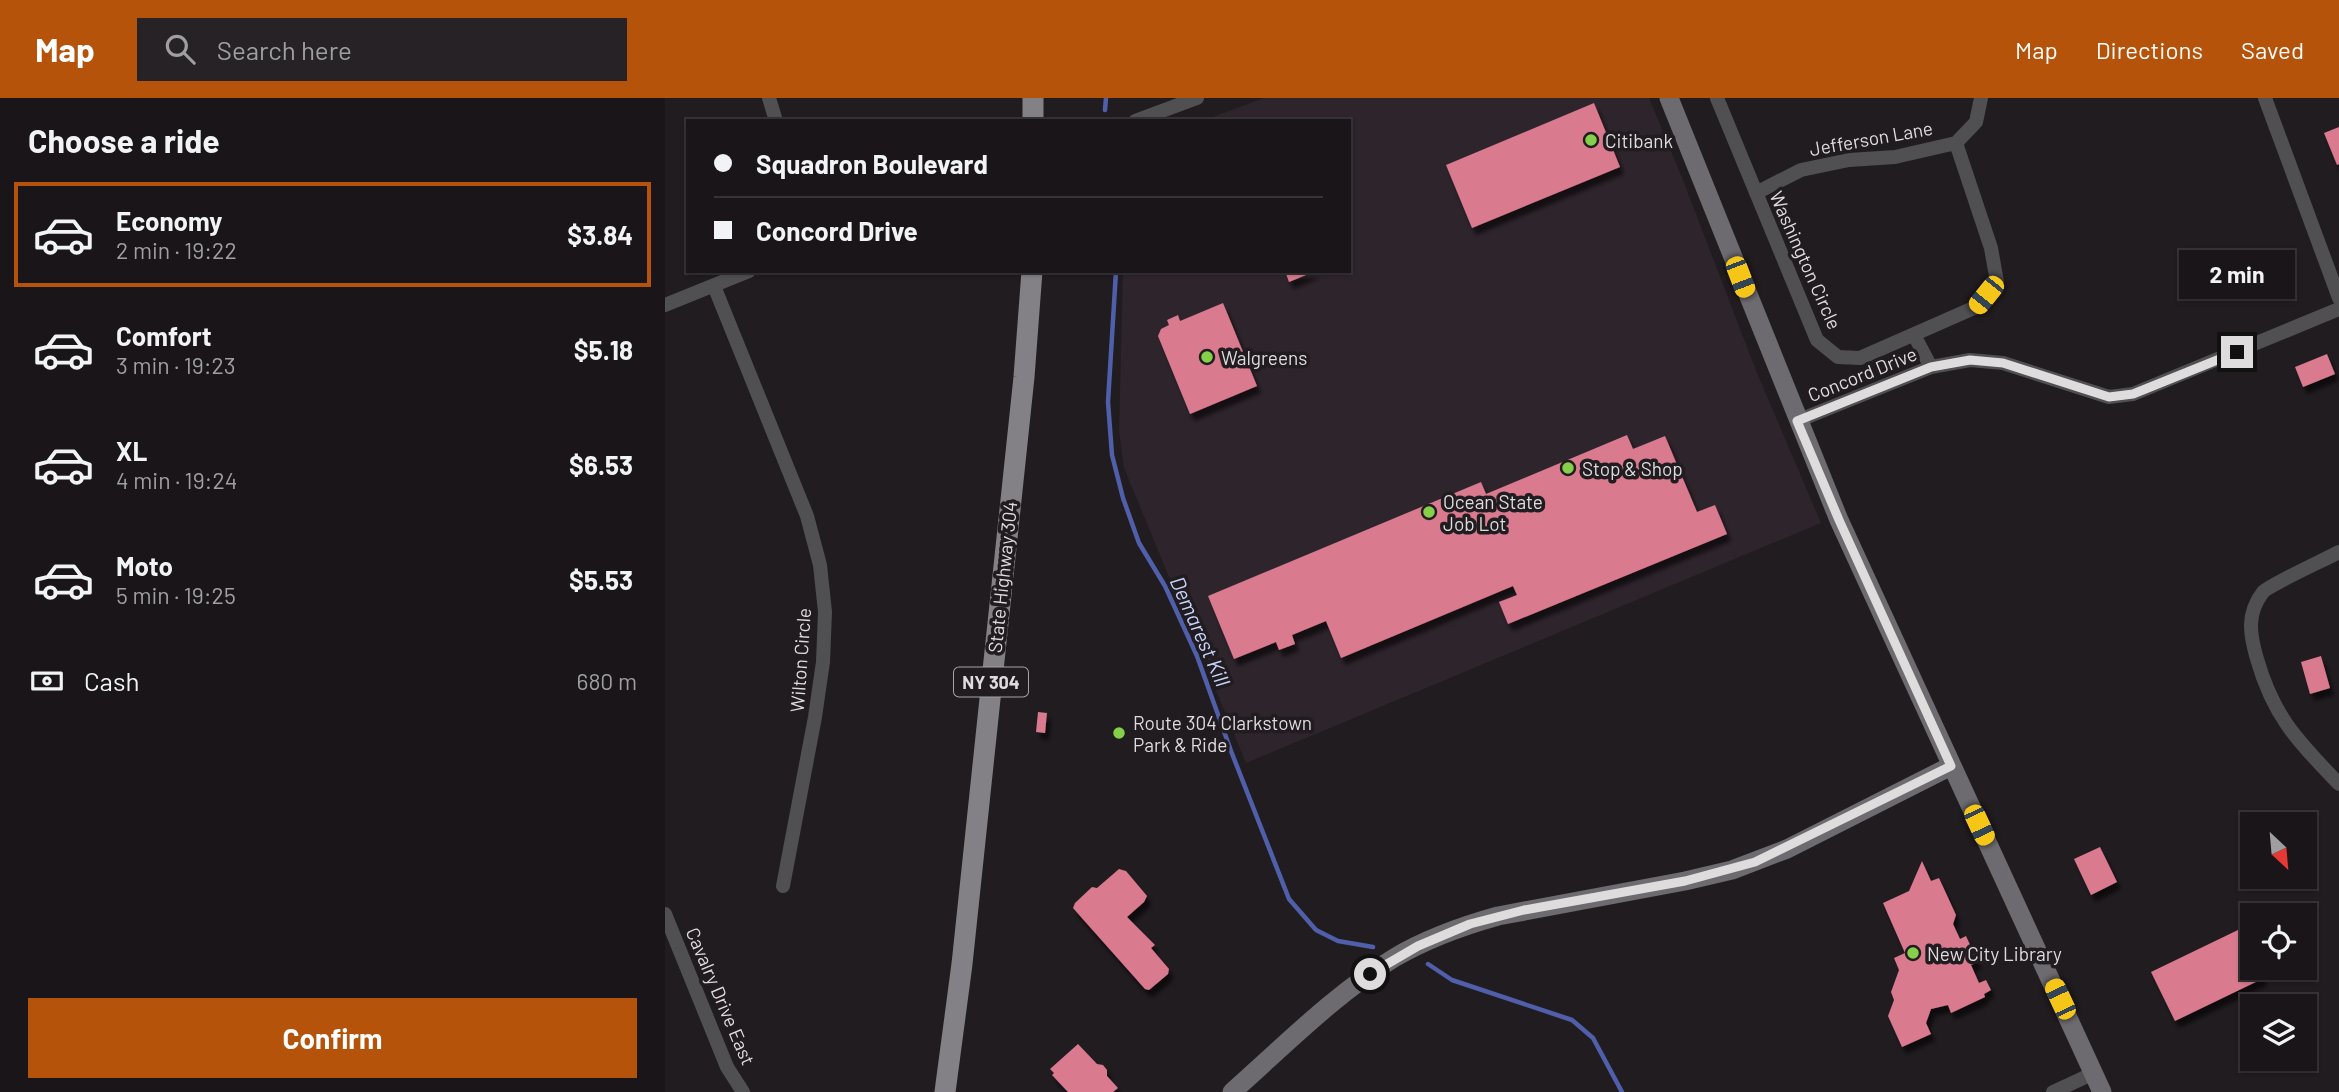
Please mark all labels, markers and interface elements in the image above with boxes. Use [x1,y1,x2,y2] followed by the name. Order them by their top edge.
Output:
[137,18,627,81] search box
[35,29,95,69] text: Map
[161,30,199,68] icon: search
[217,34,352,65] text: Search here
[2015,35,2058,64] text: Map
[2096,35,2203,64] text: Directions
[2241,35,2304,64] text: Saved
[1808,116,1934,160] street label: Jefferson Lane
[28,121,220,159] text: Choose a ride
[1605,129,1673,152] place label: Citibank
[1583,132,1599,148] marker: Citibank
[756,148,988,179] text: Squadron Boulevard
[1765,187,1847,333] street label: Washington Circle
[32,203,95,266] icon: car
[116,205,222,236] text: Economy
[756,215,918,246] text: Concord Drive
[567,219,633,250] text: $3.84
[116,236,237,264] text: 2 min · 19:22
[2179,250,2295,300] callout: 2 min
[1723,254,1758,300] car
[2209,260,2265,288] text: 2 min
[1965,272,2008,318] car
[32,318,95,381] icon: car
[116,320,212,351] text: Comfort
[574,334,633,365] text: $5.18
[2221,336,2253,368] route end
[1804,342,1920,406] street label: Concord Drive
[1221,346,1307,369] place label: Walgreens
[1199,349,1215,365] marker: Walgreens
[116,351,236,379] text: 3 min · 19:23
[32,433,95,496] icon: car
[116,435,147,466] text: XL
[569,449,633,480] text: $6.53
[1582,457,1683,480] place label: Stop & Shop
[1560,460,1576,476] marker: Stop & Shop
[116,466,237,494] text: 4 min · 19:24
[1443,490,1543,535] place label: Ocean State Job Lot
[983,500,1021,654] street label: State Highway 304
[1421,504,1437,520] marker: Ocean State Job Lot
[32,548,95,611] icon: car
[116,550,173,581] text: Moto
[569,564,633,595] text: $5.53
[1166,572,1236,690] water label: Demarest Kill
[116,581,236,609] text: 5 min · 19:25
[785,607,815,713] street label: Wilton Circle
[28,662,66,700] icon: cash
[84,665,139,696] text: Cash
[577,667,637,695] text: 680 m
[954,668,1028,696] road number: NY 304
[1133,711,1312,756] place label: Route 304 Clarkstown Park & Ride
[1111,725,1127,741] marker: Route 304 Clarkstown Park & Ride
[1961,802,1998,848] car
[2240,812,2317,889] north arrow
[2240,812,2317,1071] map controls
[2240,903,2317,980] button: locate
[682,924,760,1068] street label: Cavalry Drive East
[1927,942,2062,965] place label: New City Library
[1905,945,1921,961] marker: New City Library
[1354,958,1386,990] route start
[2042,976,2079,1022] car
[2240,994,2317,1071] button: layers
[28,998,637,1078] button: Confirm

